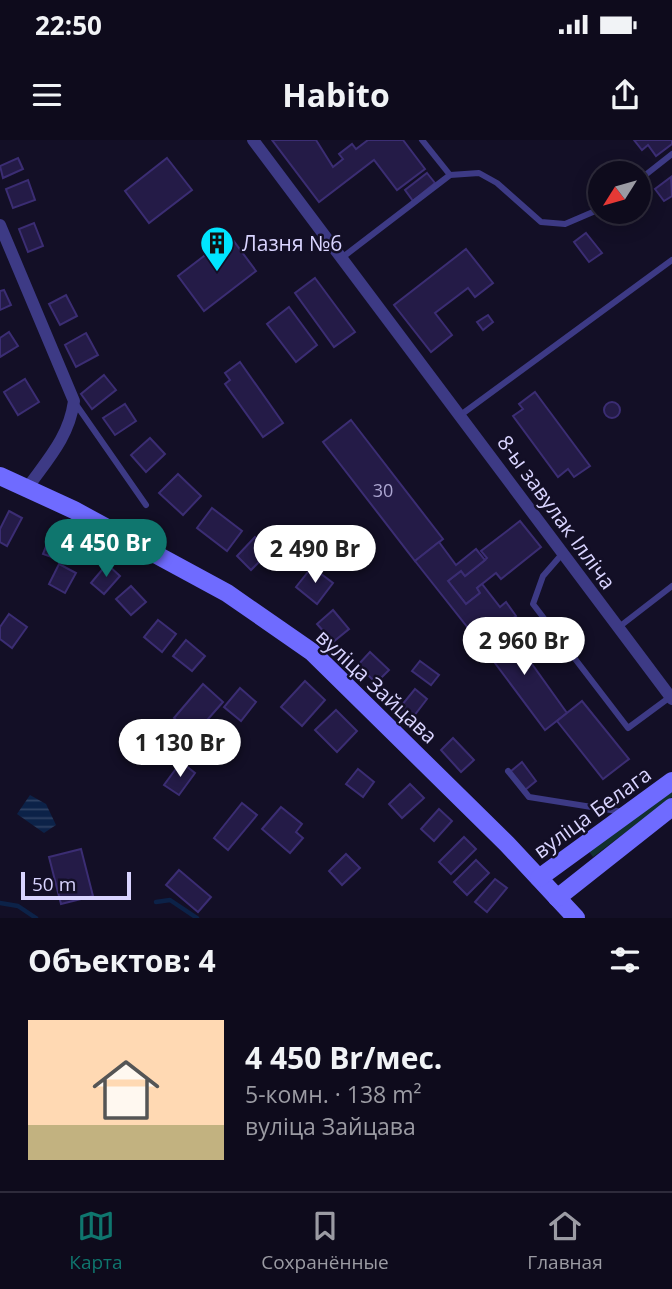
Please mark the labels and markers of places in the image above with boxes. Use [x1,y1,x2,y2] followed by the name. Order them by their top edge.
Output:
[198,224,236,273] building icon: Лазня №6
[242,229,342,257] place label: Лазня №6
[34,520,178,579] pin: 4 450 Br
[243,526,387,585] pin: 2 490 Br
[452,617,596,677] pin: 2 960 Br
[108,720,252,779] pin: 1 130 Br

